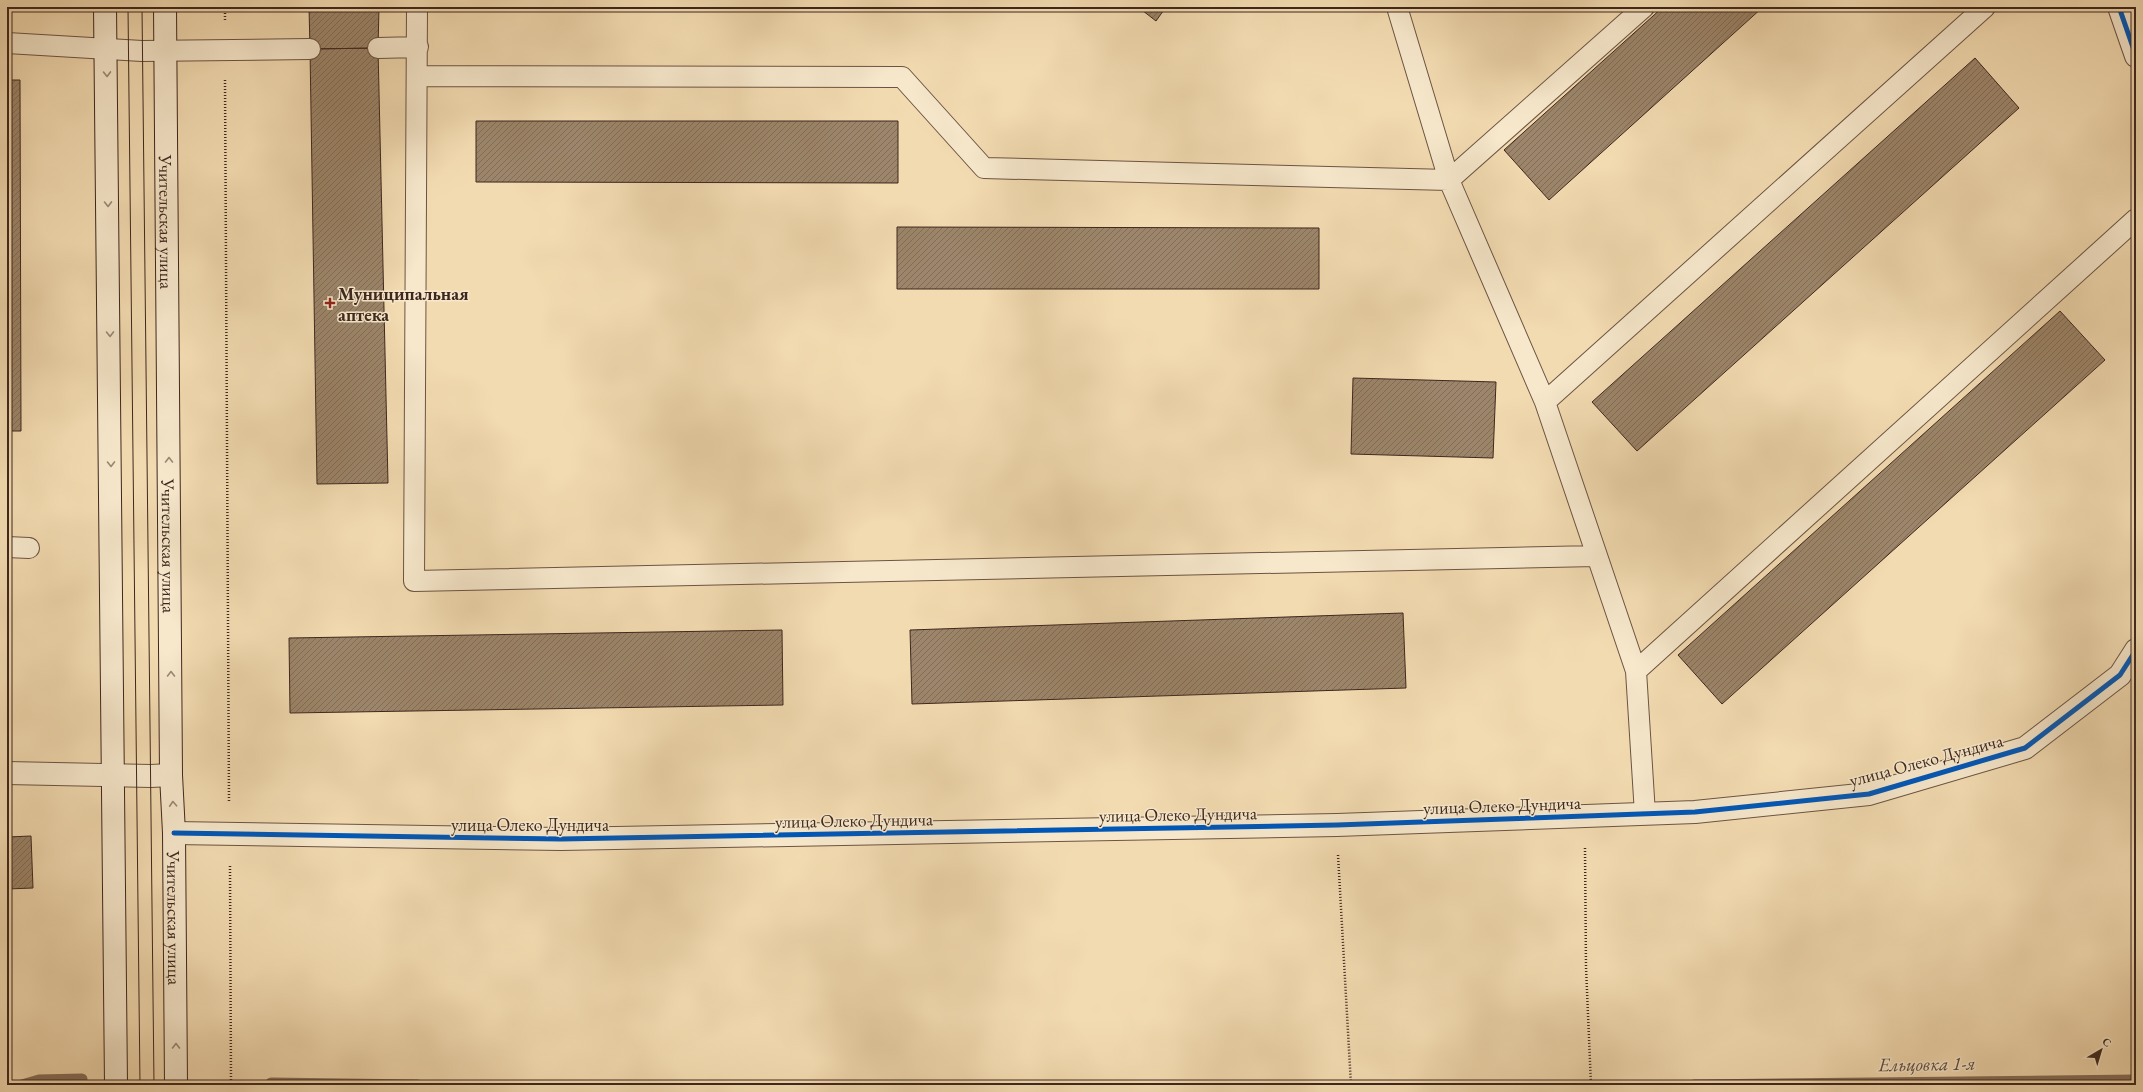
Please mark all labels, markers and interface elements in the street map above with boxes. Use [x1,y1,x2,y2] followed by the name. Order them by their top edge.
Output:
[103,71,111,77] one-way arrow
[155,154,179,290] street label: Учительская улица
[104,201,112,207] one-way arrow
[338,282,469,326] place label: Муниципальная аптека
[325,298,335,308] marker: Муниципальная аптека
[105,331,114,337] one-way arrow
[165,457,173,463] one-way arrow
[107,461,115,467] one-way arrow
[157,478,181,614] street label: Учительская улица
[166,671,175,677] one-way arrow
[1847,728,2006,792] street label: улица Олеко Дундича
[1423,791,1582,819] street label: улица Олеко Дундича
[168,801,177,807] one-way arrow
[1099,801,1258,827] street label: улица Олеко Дундича
[775,807,934,833] street label: улица Олеко Дундича
[451,813,610,836] street label: улица Олеко Дундича
[163,850,187,986] street label: Учительская улица
[2081,1030,2121,1070] north arrow
[2100,1034,2115,1050] text: С
[172,1043,180,1049] one-way arrow
[1877,1051,1976,1077] water label: Ельцовка 1-я

